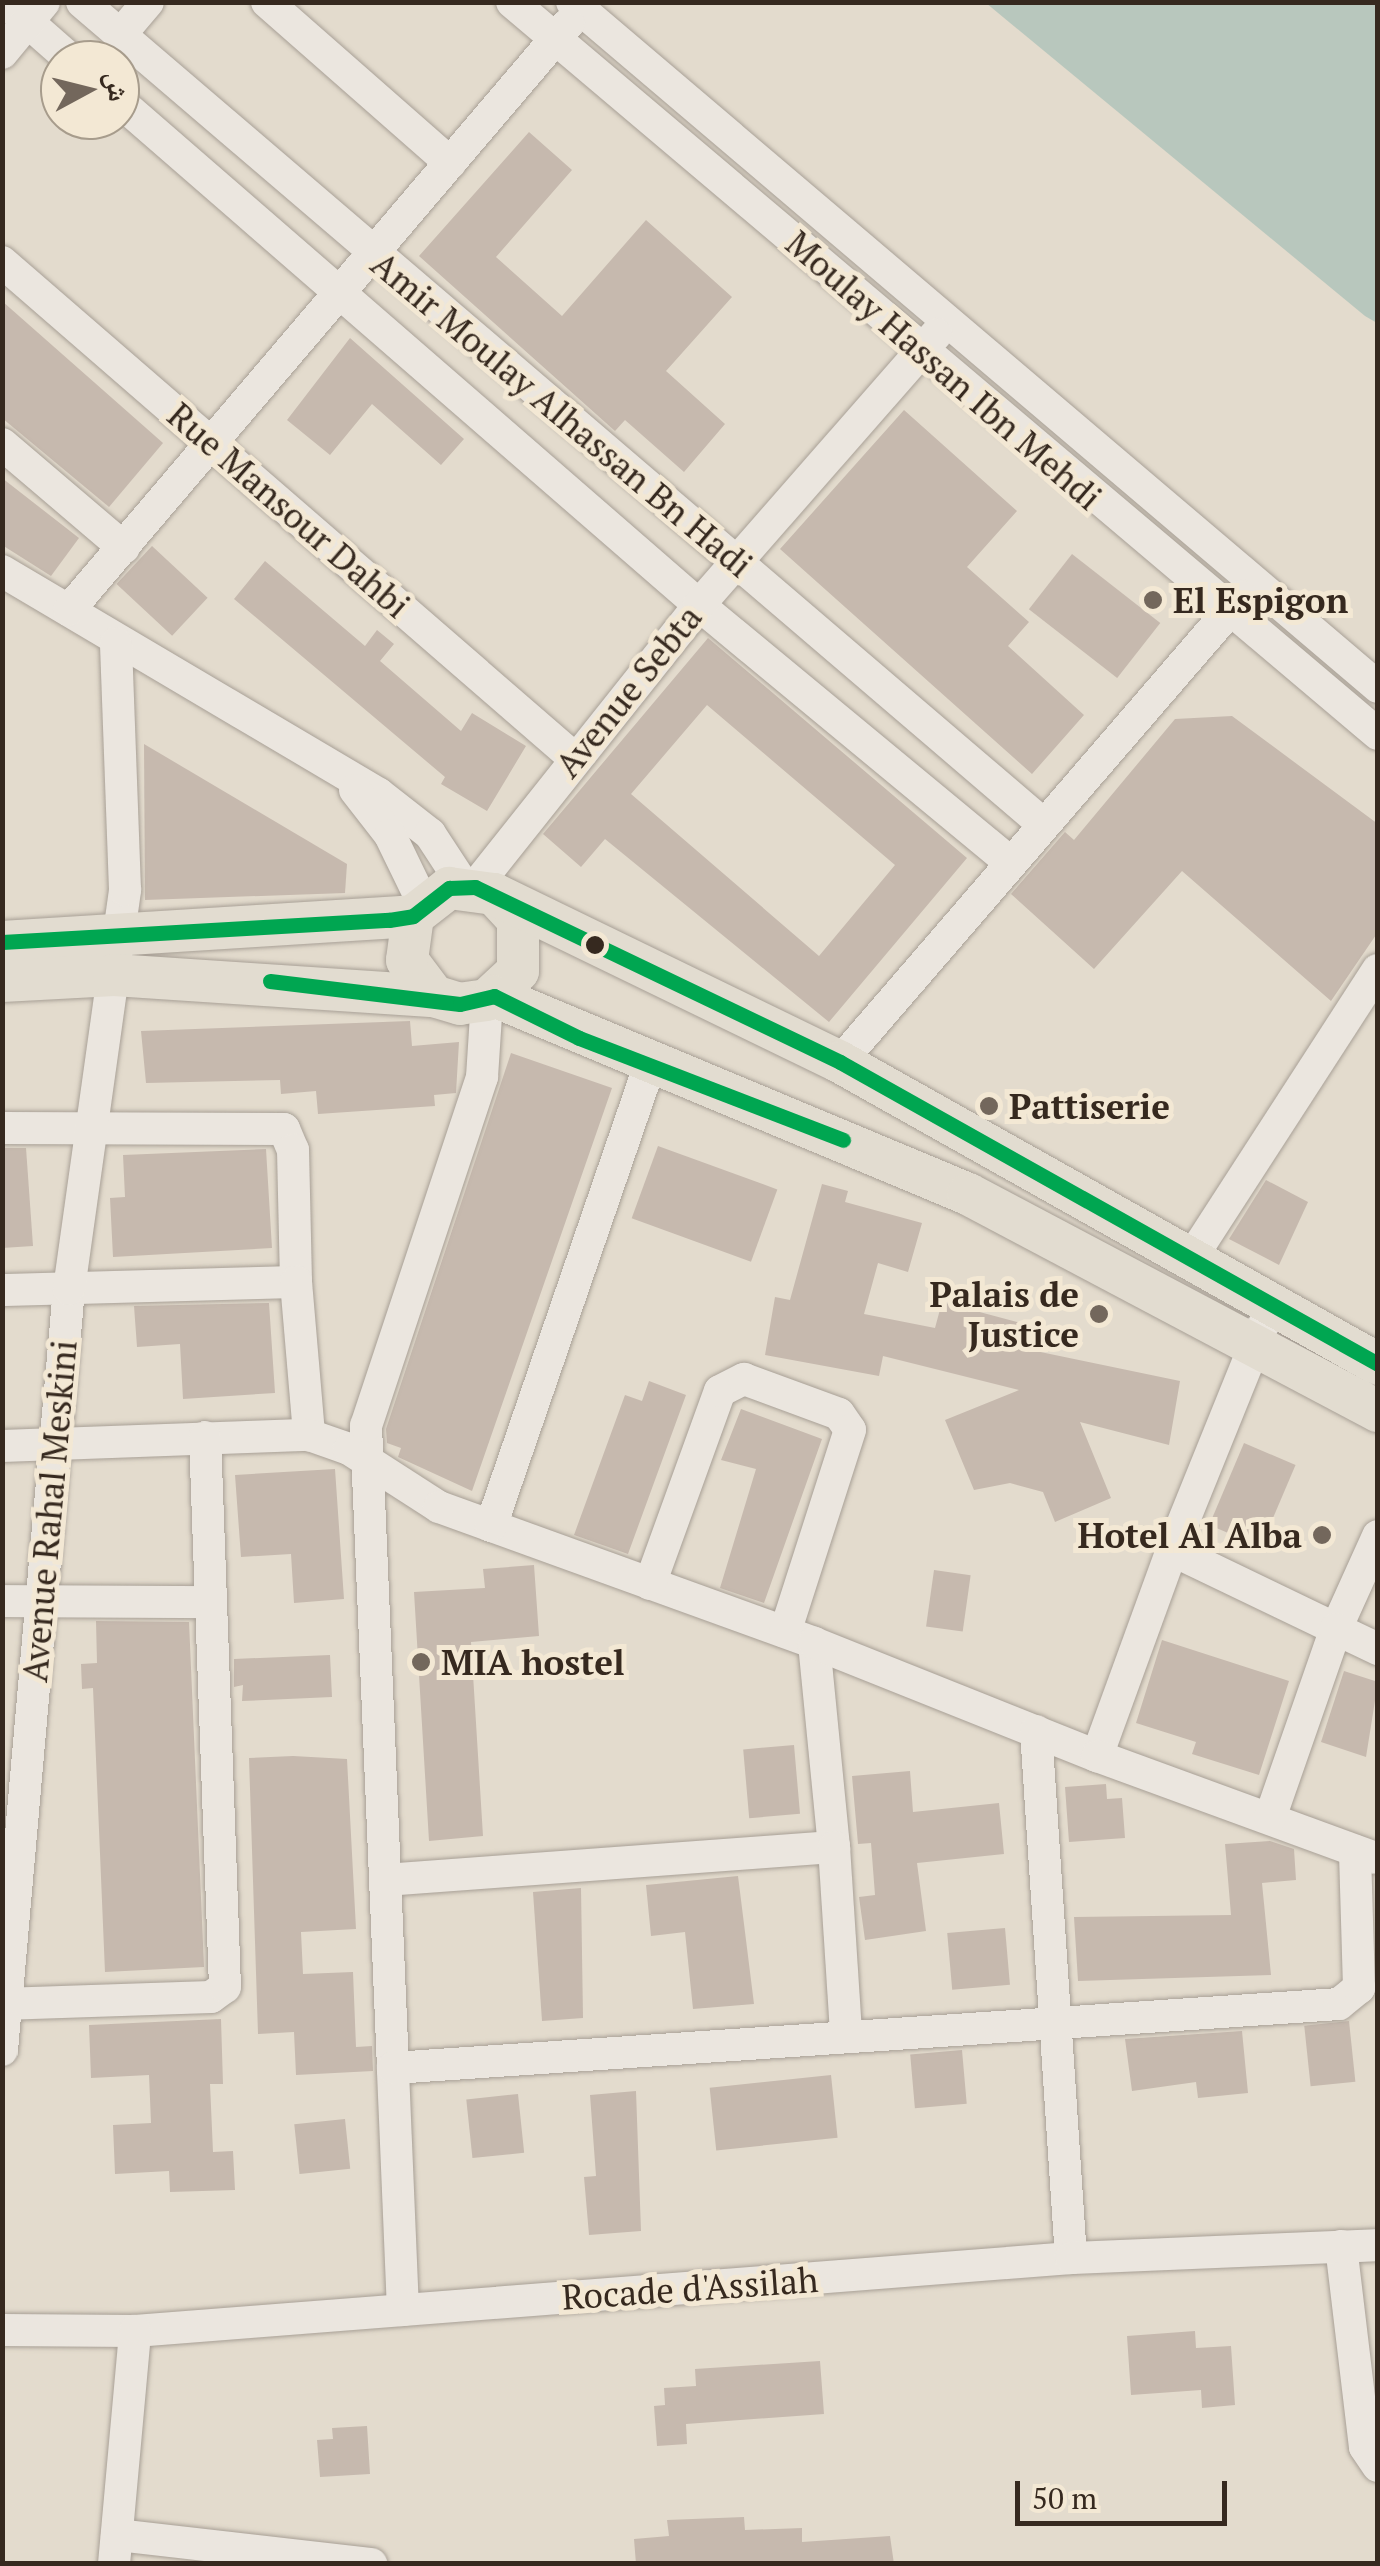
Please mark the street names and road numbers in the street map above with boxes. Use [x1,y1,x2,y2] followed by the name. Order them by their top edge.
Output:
[778,222,1110,518] street label: Moulay Hassan Ibn Mehdi
[363,242,761,586] street label: Amir Moulay Alhassan Bn Hadi
[160,394,418,626] street label: Rue Mansour Dahbi
[546,597,710,785] street label: Avenue Sebta
[13,1338,85,1684] street label: Avenue Rahal Meskini
[560,2258,820,2318] street label: Rocade d'Assilah

